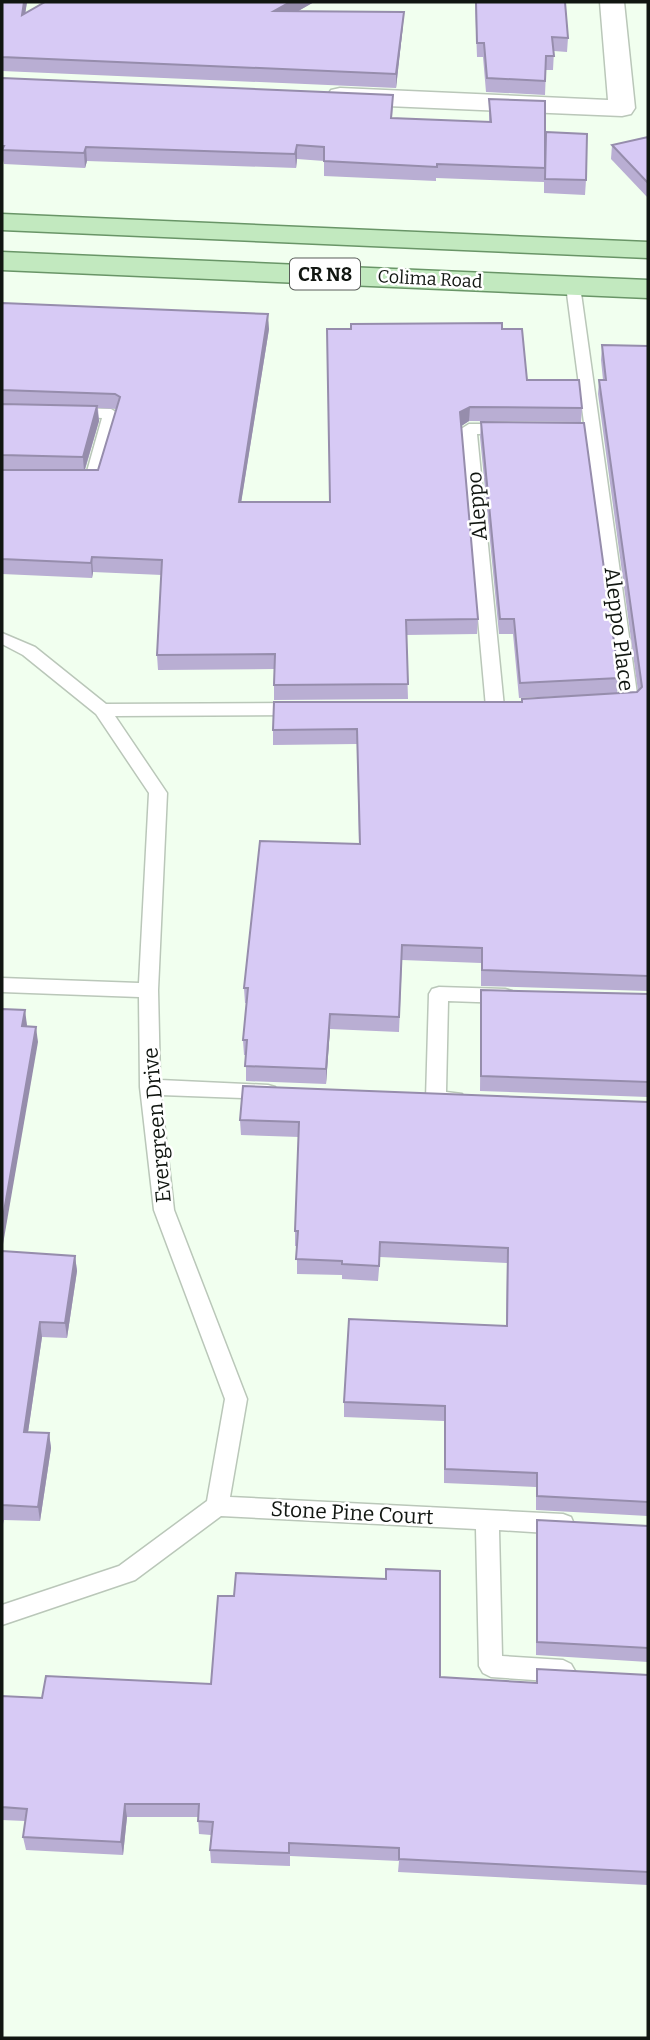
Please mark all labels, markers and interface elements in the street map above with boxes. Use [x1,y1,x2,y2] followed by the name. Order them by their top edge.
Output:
[290,258,360,290] road number: CR N8
[377,265,483,293] street label: Colima Road
[461,470,493,542] street label: Aleppo
[598,565,640,693] street label: Aleppo Place
[137,1046,177,1204] street label: Evergreen Drive
[270,1496,435,1530] street label: Stone Pine Court

